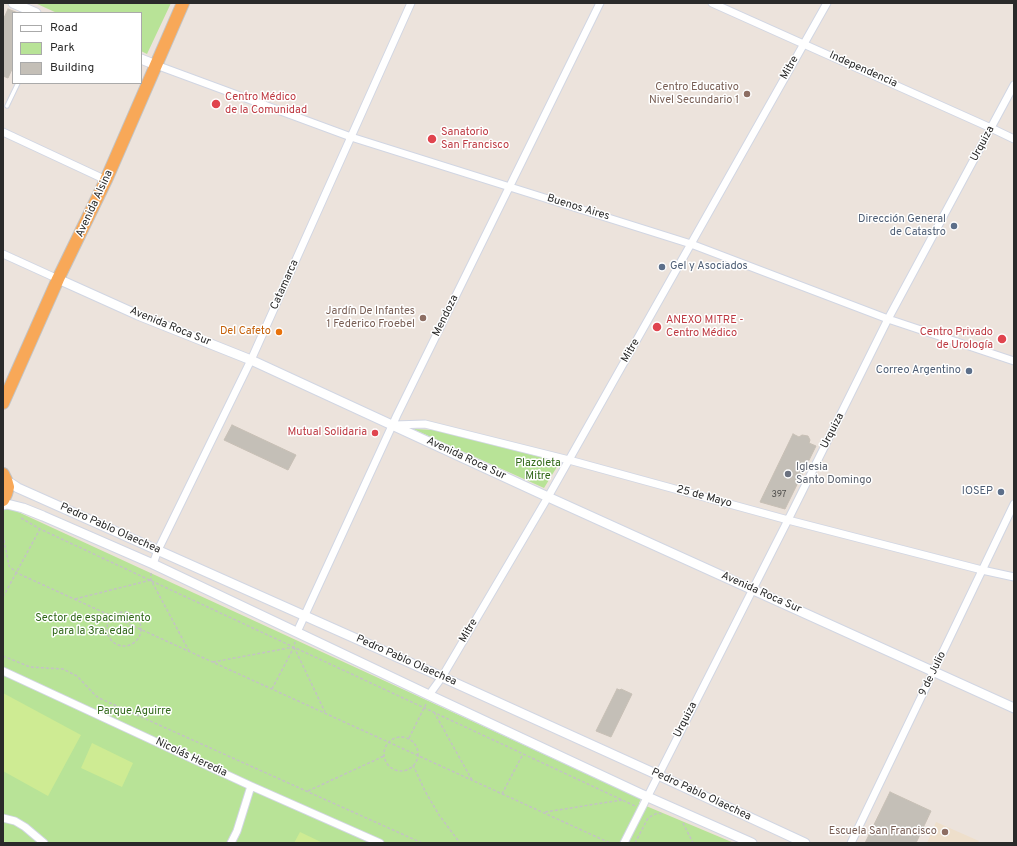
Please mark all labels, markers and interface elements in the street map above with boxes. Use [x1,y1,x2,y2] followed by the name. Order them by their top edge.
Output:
[12,12,142,84] legend
[50,20,78,36] text: Road
[50,40,75,56] text: Park
[827,49,899,91] street label: Independencia
[778,54,802,82] street label: Mitre
[50,60,94,76] text: Building
[649,81,739,107] place label: Centro Educativo Nivel Secundario 1
[742,89,752,99] marker: Centro Educativo Nivel Secundario 1
[225,91,307,117] place label: Centro Médico de la Comunidad
[210,98,222,110] marker: Centro Médico de la Comunidad
[968,124,998,164] street label: Urquiza
[441,126,509,152] place label: Sanatorio San Francisco
[426,133,438,145] marker: Sanatorio San Francisco
[74,168,116,240] street label: Avenida Alsina
[545,192,611,224] street label: Buenos Aires
[858,213,946,239] place label: Dirección General de Catastro
[949,221,959,231] marker: Dirección General de Catastro
[268,258,302,312] street label: Catamarca
[670,260,748,274] place label: Gel y Asociados
[657,262,667,272] marker: Gel y Asociados
[430,293,462,339] street label: Mendoza
[128,305,212,349] street label: Avenida Roca Sur
[326,305,415,331] place label: Jardín De Infantes 1 Federico Froebel
[418,313,428,323] marker: Jardín De Infantes 1 Federico Froebel
[666,314,744,340] place label: ANEXO MITRE - Centro Médico
[651,321,663,333] marker: ANEXO MITRE - Centro Médico
[220,325,271,339] place label: Del Cafeto
[920,326,993,352] place label: Centro Privado de Urología
[274,327,284,337] marker: Del Cafeto
[996,333,1008,345] marker: Centro Privado de Urología
[619,337,643,365] street label: Mitre
[876,364,961,378] place label: Correo Argentino
[964,366,974,376] marker: Correo Argentino
[818,411,848,451] street label: Urquiza
[287,426,367,440] place label: Mutual Solidaria
[370,428,380,438] marker: Mutual Solidaria
[424,435,508,483] street label: Avenida Roca Sur
[515,457,561,483] park label: Plazoleta Mitre
[796,461,872,487] place label: Iglesia Santo Domingo
[783,469,793,479] marker: Iglesia Santo Domingo
[675,483,733,511] street label: 25 de Mayo
[962,485,993,499] place label: IOSEP
[996,487,1006,497] marker: IOSEP
[771,490,787,500] house number: 397
[58,501,162,557] street label: Pedro Pablo Olaechea
[719,569,803,617] street label: Avenida Roca Sur
[35,612,151,638] park label: Sector de espacimiento para la 3ra. edad
[457,617,481,645] street label: Mitre
[354,633,458,689] street label: Pedro Pablo Olaechea
[917,650,949,698] street label: 9 de Julio
[671,700,701,740] street label: Urquiza
[97,705,171,719] park label: Parque Aguirre
[153,736,229,780] street label: Nicolás Heredia
[649,766,753,824] street label: Pedro Pablo Olaechea
[829,825,937,839] place label: Escuela San Francisco
[940,827,950,837] marker: Escuela San Francisco

